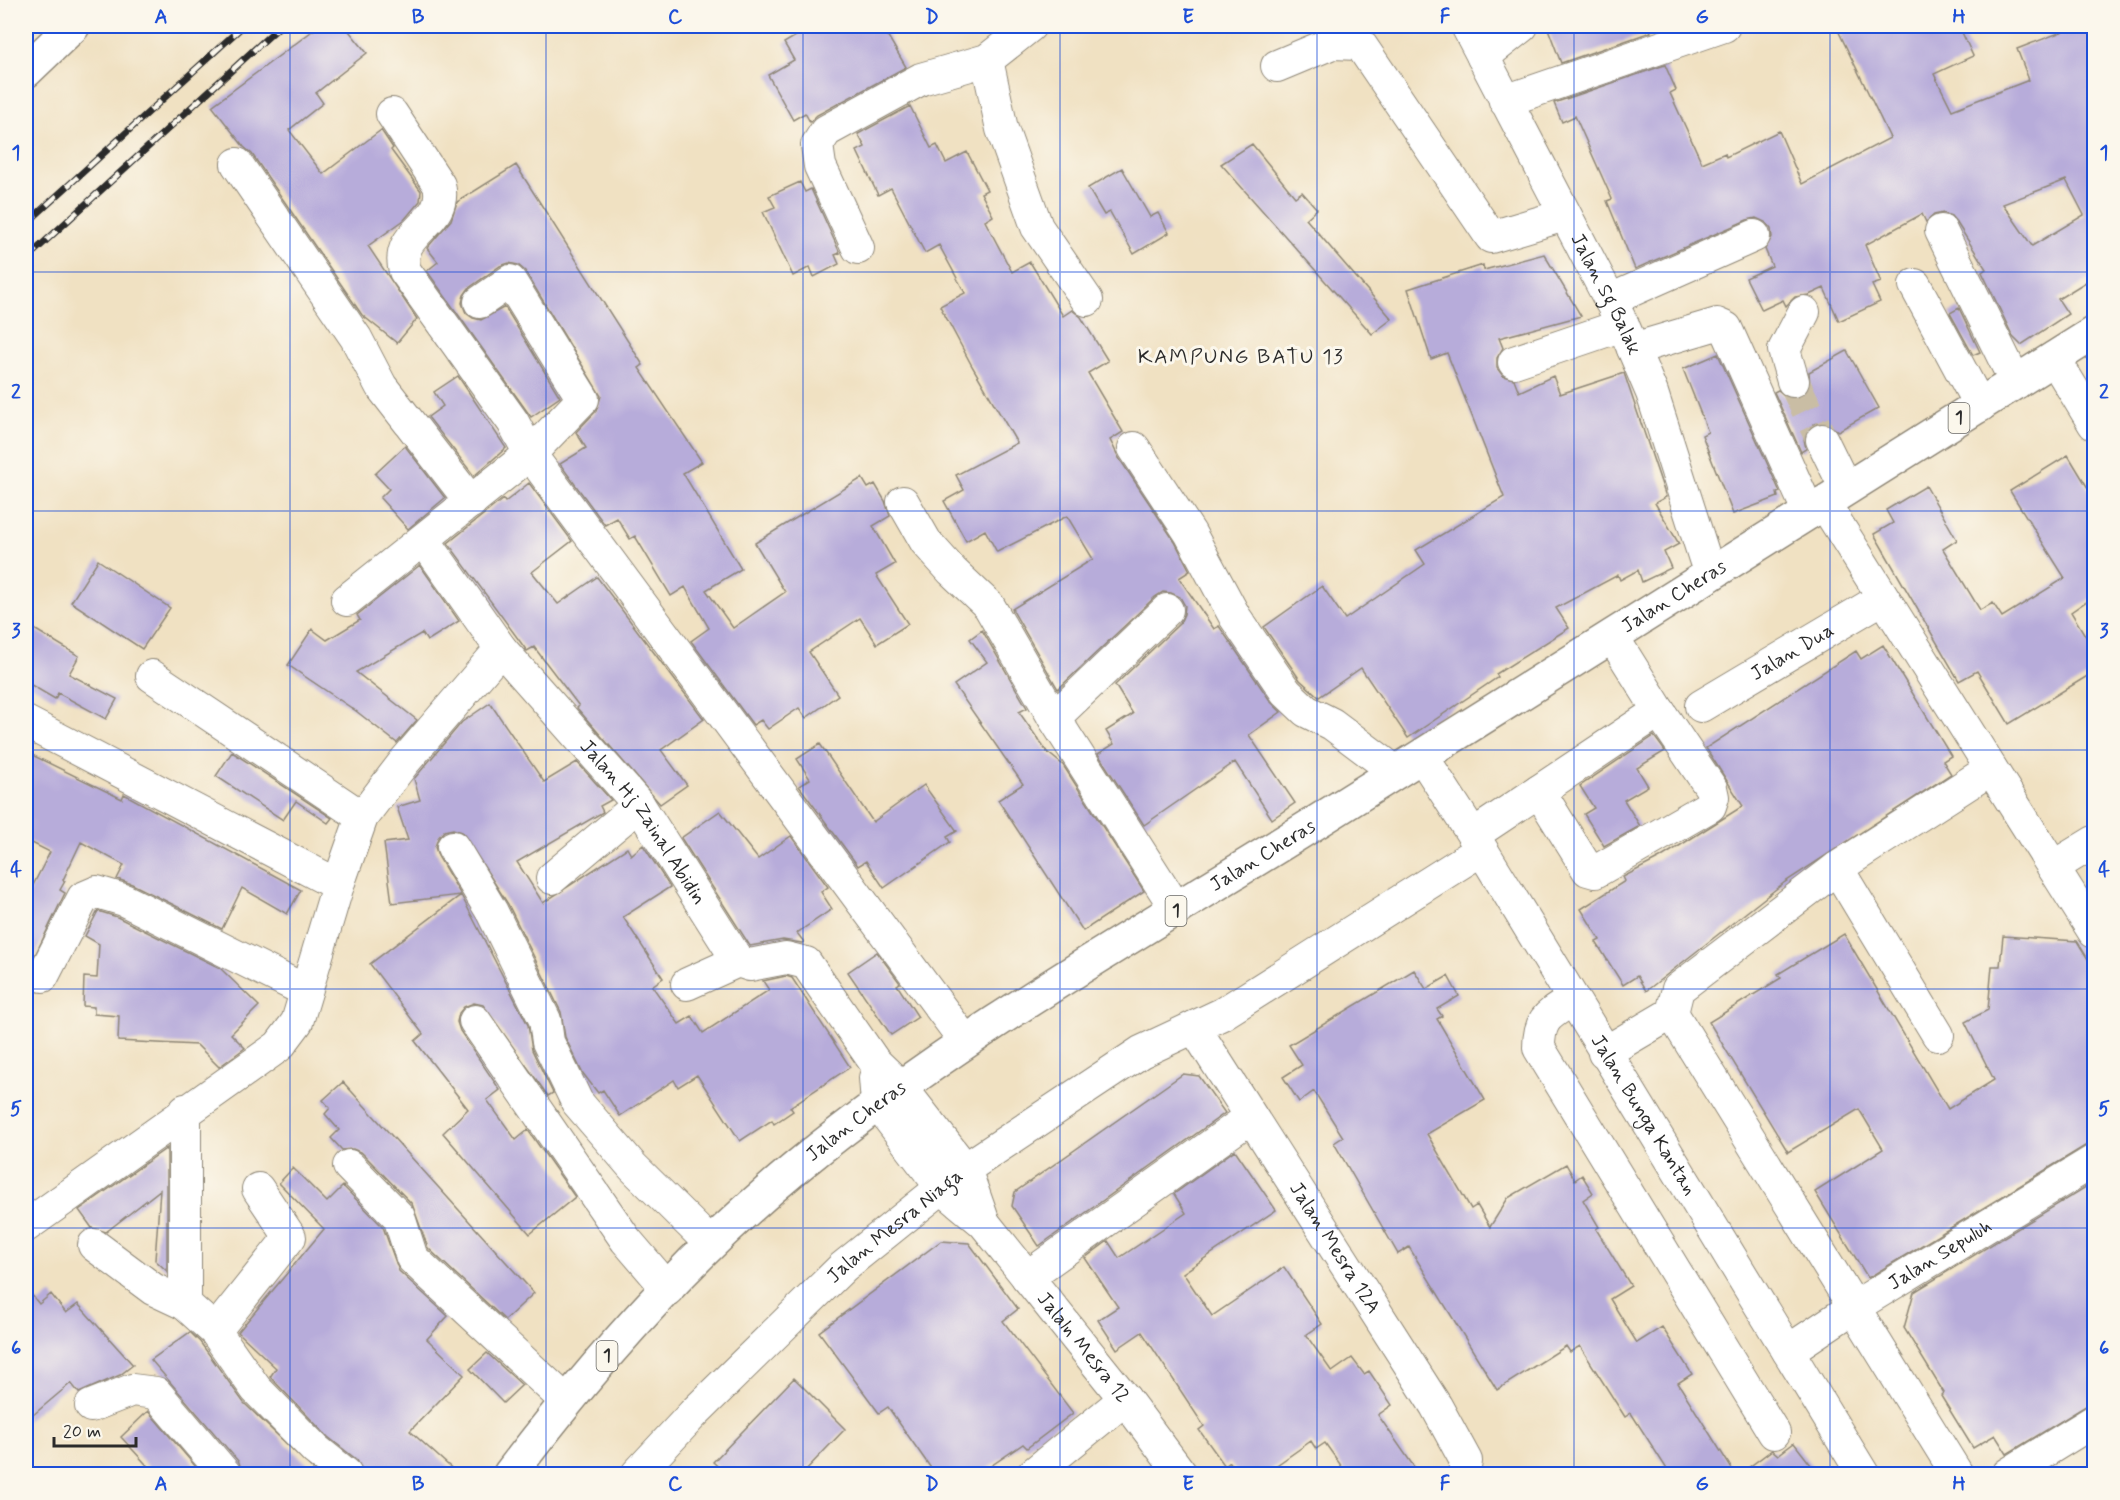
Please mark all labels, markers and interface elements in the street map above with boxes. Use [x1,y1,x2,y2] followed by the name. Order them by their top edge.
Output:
[154,4,168,31] text: A
[412,4,425,31] text: B
[668,4,683,31] text: C
[925,4,939,31] text: D
[1182,4,1194,31] text: E
[1440,4,1451,31] text: F
[1695,4,1709,31] text: G
[1952,4,1966,31] text: H
[12,140,20,167] text: 1
[2100,140,2108,167] text: 1
[1564,229,1648,359] street label: Jalan Sg Balak
[1138,343,1344,371] district label: KAMPUNG BATU 13
[11,379,21,406] text: 2
[2099,379,2109,406] text: 2
[1948,403,1970,433] road number: 1
[1616,553,1732,640] street label: Jalan Cheras
[1745,617,1839,687] street label: Jalan Dua
[11,618,21,645] text: 3
[2099,618,2109,645] text: 3
[574,734,713,910] street label: Jalan Hj Zainal Abidin
[1205,812,1321,898] street label: Jalan Cheras
[10,857,22,884] text: 4
[2098,857,2110,884] text: 4
[1166,896,1186,926] road number: 1
[1584,1029,1703,1201] street label: Jalan Bunga Kantan
[800,1074,912,1168] street label: Jalan Cheras
[10,1096,22,1123] text: 5
[2098,1096,2110,1123] text: 5
[821,1163,968,1289] street label: Jalan Mesra Niaga
[1283,1177,1387,1319] street label: Jalan Mesra 12A
[1883,1213,1997,1297] street label: Jalan Sepuluh
[1031,1286,1136,1409] street label: Jalaln Mesra 12
[11,1335,21,1362] text: 6
[2099,1335,2109,1362] text: 6
[596,1341,618,1371] road number: 1
[54,1410,136,1448] scale bar
[63,1420,101,1444] text: 20 m
[154,1471,168,1498] text: A
[412,1471,425,1498] text: B
[668,1471,683,1498] text: C
[925,1471,939,1498] text: D
[1182,1471,1194,1498] text: E
[1440,1471,1451,1498] text: F
[1695,1471,1709,1498] text: G
[1952,1471,1966,1498] text: H

